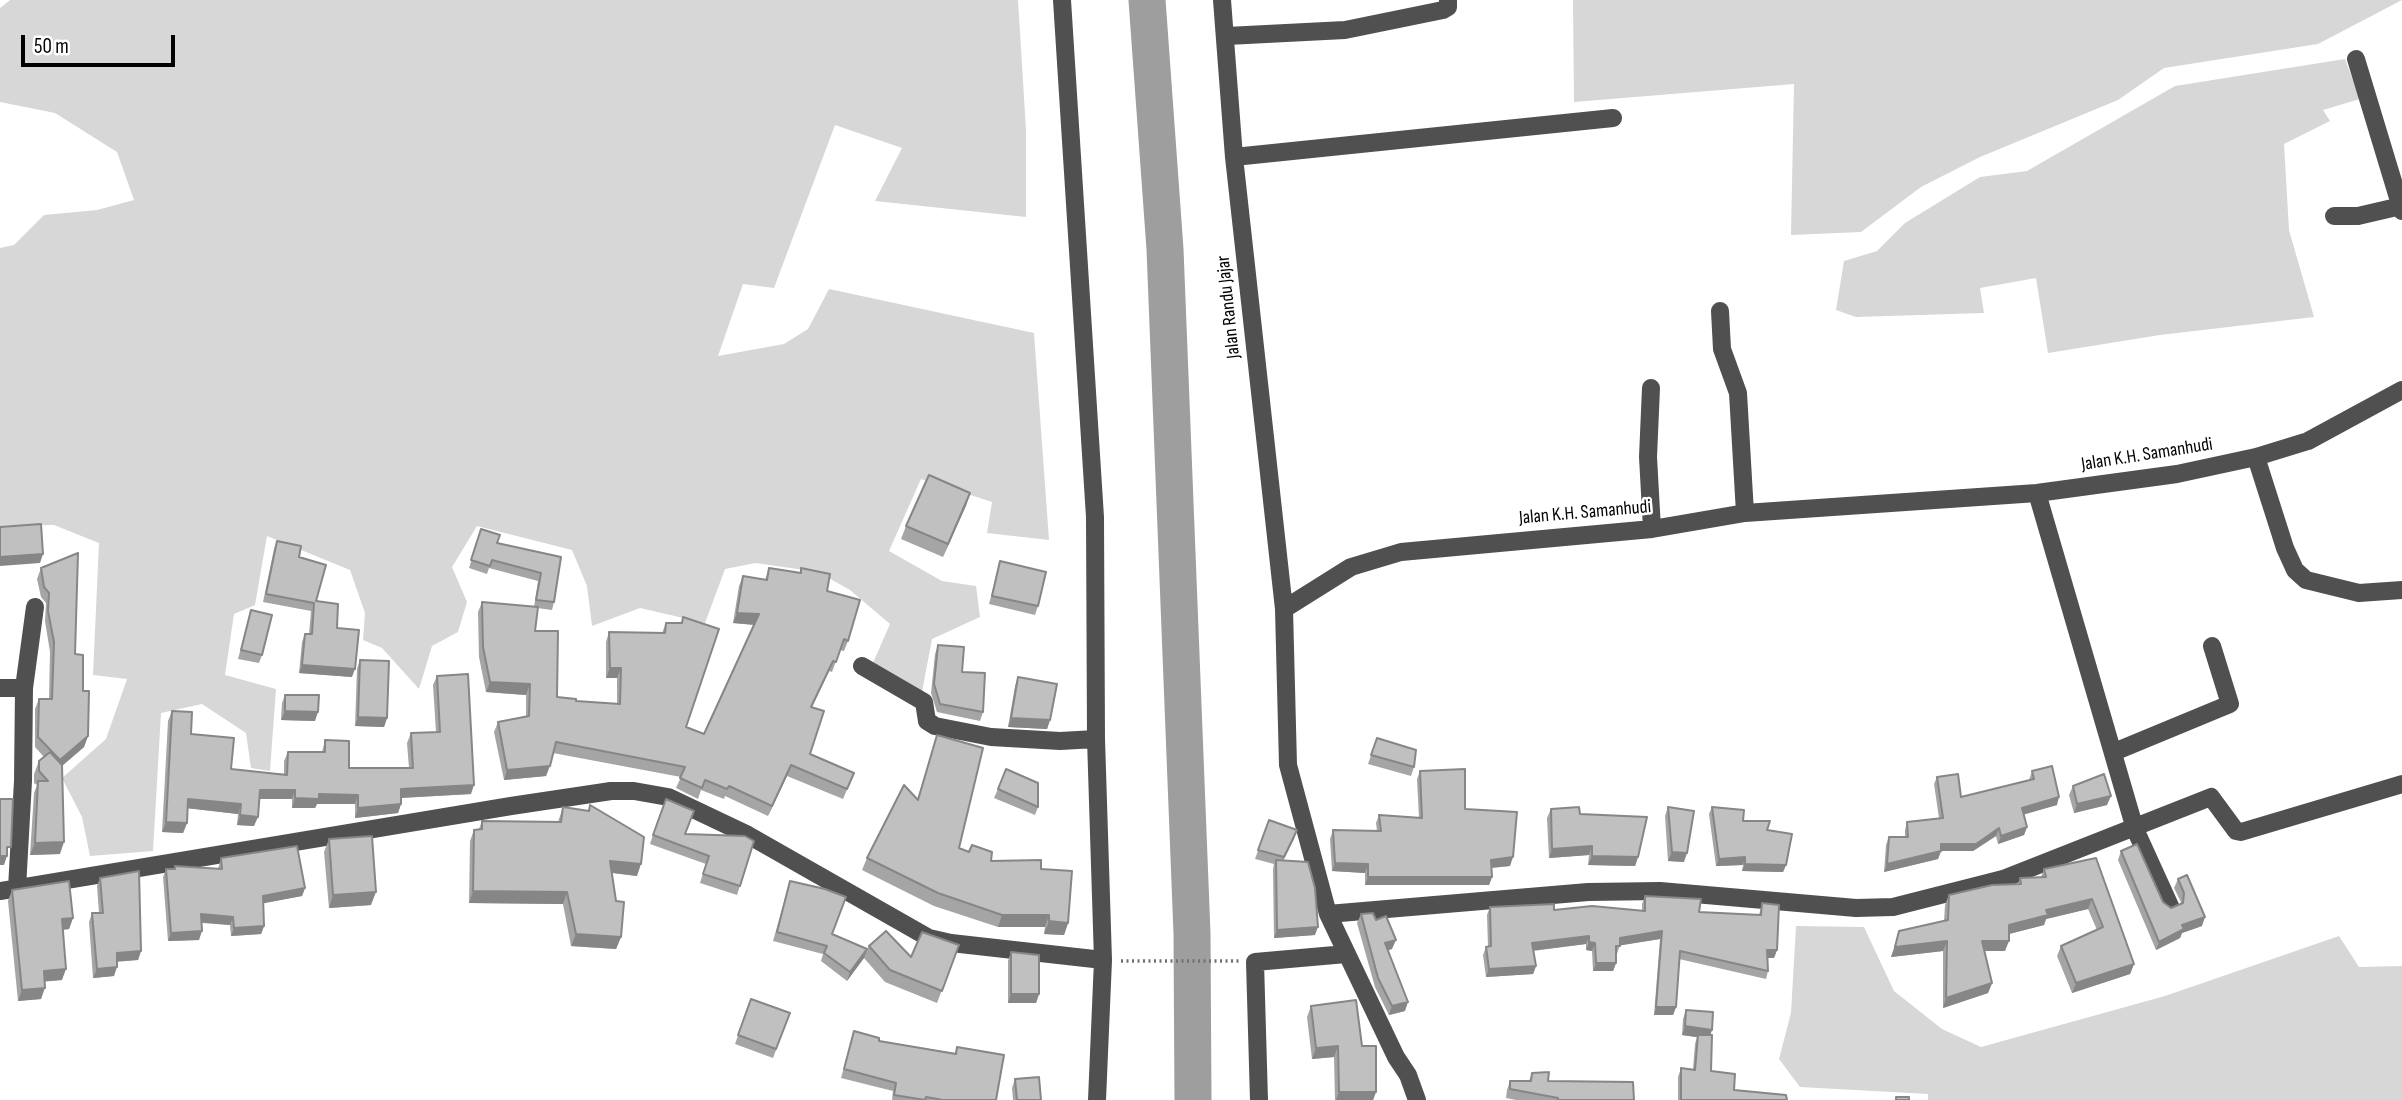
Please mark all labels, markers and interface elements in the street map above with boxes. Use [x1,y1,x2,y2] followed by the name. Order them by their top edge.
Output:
[24,21,178,65] scale bar
[34,34,69,59] text: 50 m
[1212,254,1246,360] street label: Jalan Randu Jajar
[2080,433,2214,477] street label: Jalan K.H. Samanhudi
[1518,496,1652,530] street label: Jalan K.H. Samanhudi

